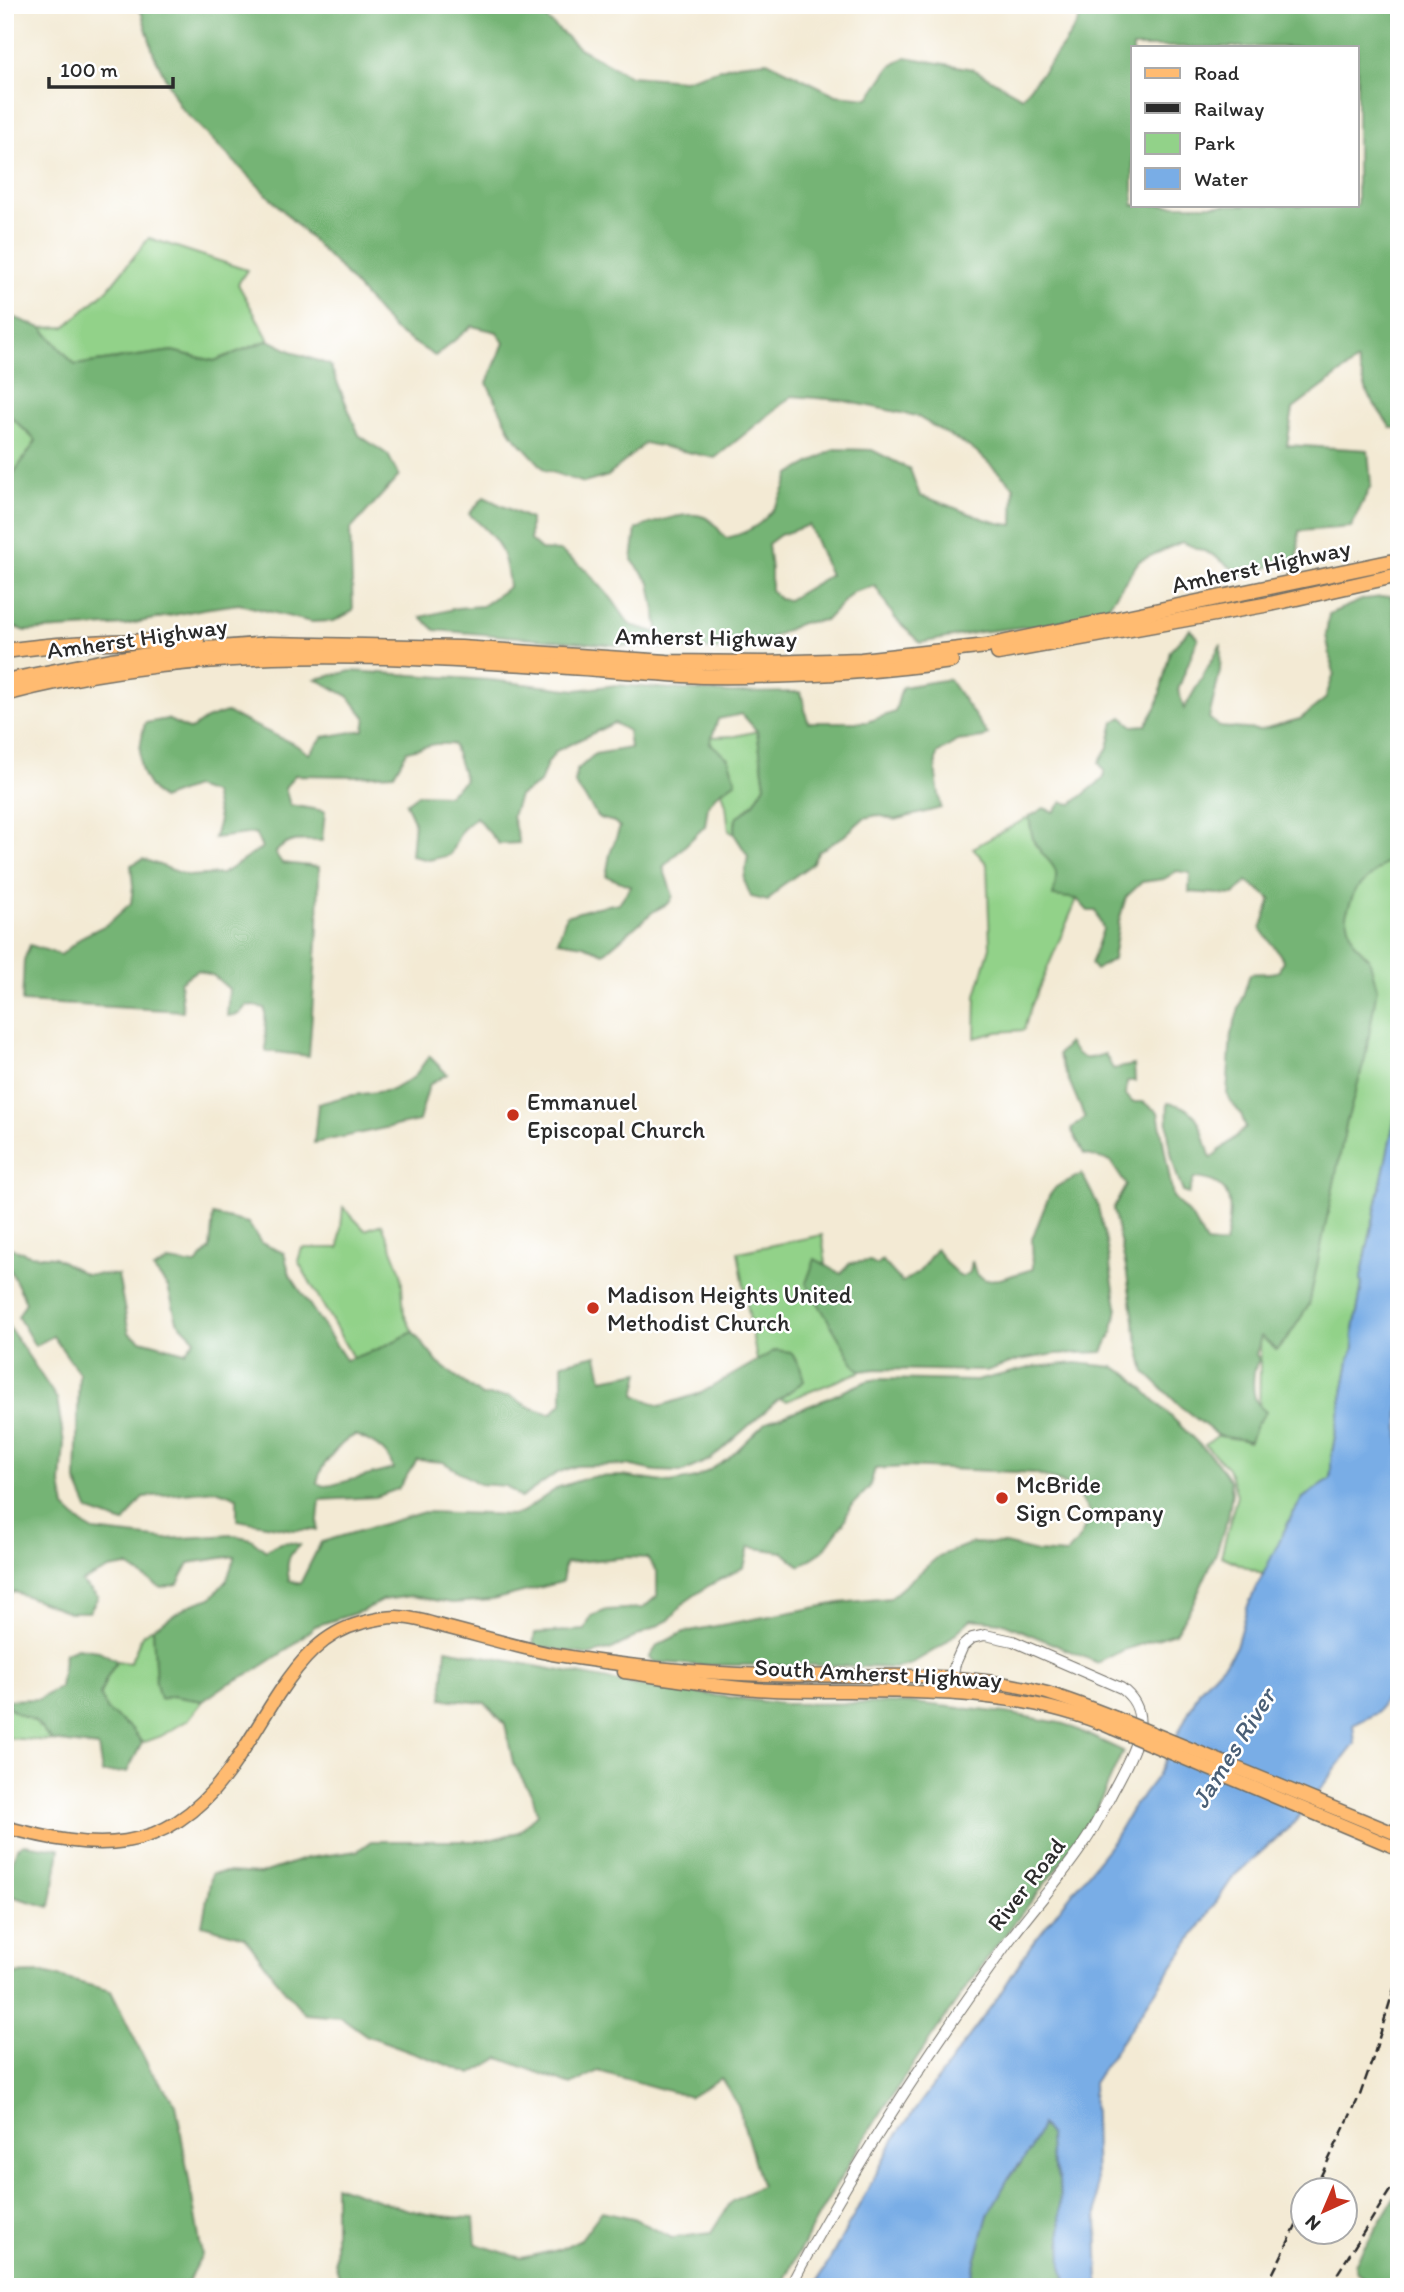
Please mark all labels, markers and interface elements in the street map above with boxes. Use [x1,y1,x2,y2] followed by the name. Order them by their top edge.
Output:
[49,46,173,90] scale bar
[1131,46,1358,206] legend
[60,57,118,82] text: 100 m
[1194,60,1240,85] text: Road
[1194,96,1264,121] text: Railway
[1194,130,1236,155] text: Park
[1194,166,1248,191] text: Water
[1169,533,1354,599] street label: Amherst Highway
[45,611,230,665] street label: Amherst Highway
[615,621,798,653] street label: Amherst Highway
[527,1087,705,1144] place label: Emmanuel Episcopal Church
[505,1107,521,1123] marker: Emmanuel Episcopal Church
[607,1280,852,1337] place label: Madison Heights United Methodist Church
[585,1300,601,1316] marker: Madison Heights United Methodist Church
[1016,1470,1164,1527] place label: McBride Sign Company
[994,1490,1010,1506] marker: McBride Sign Company
[754,1652,1002,1694] street label: South Amherst Highway
[1184,1680,1284,1814] water label: James River
[981,1832,1071,1936] street label: River Road
[1288,2176,1358,2246] north arrow
[1300,2210,1325,2236] text: N

